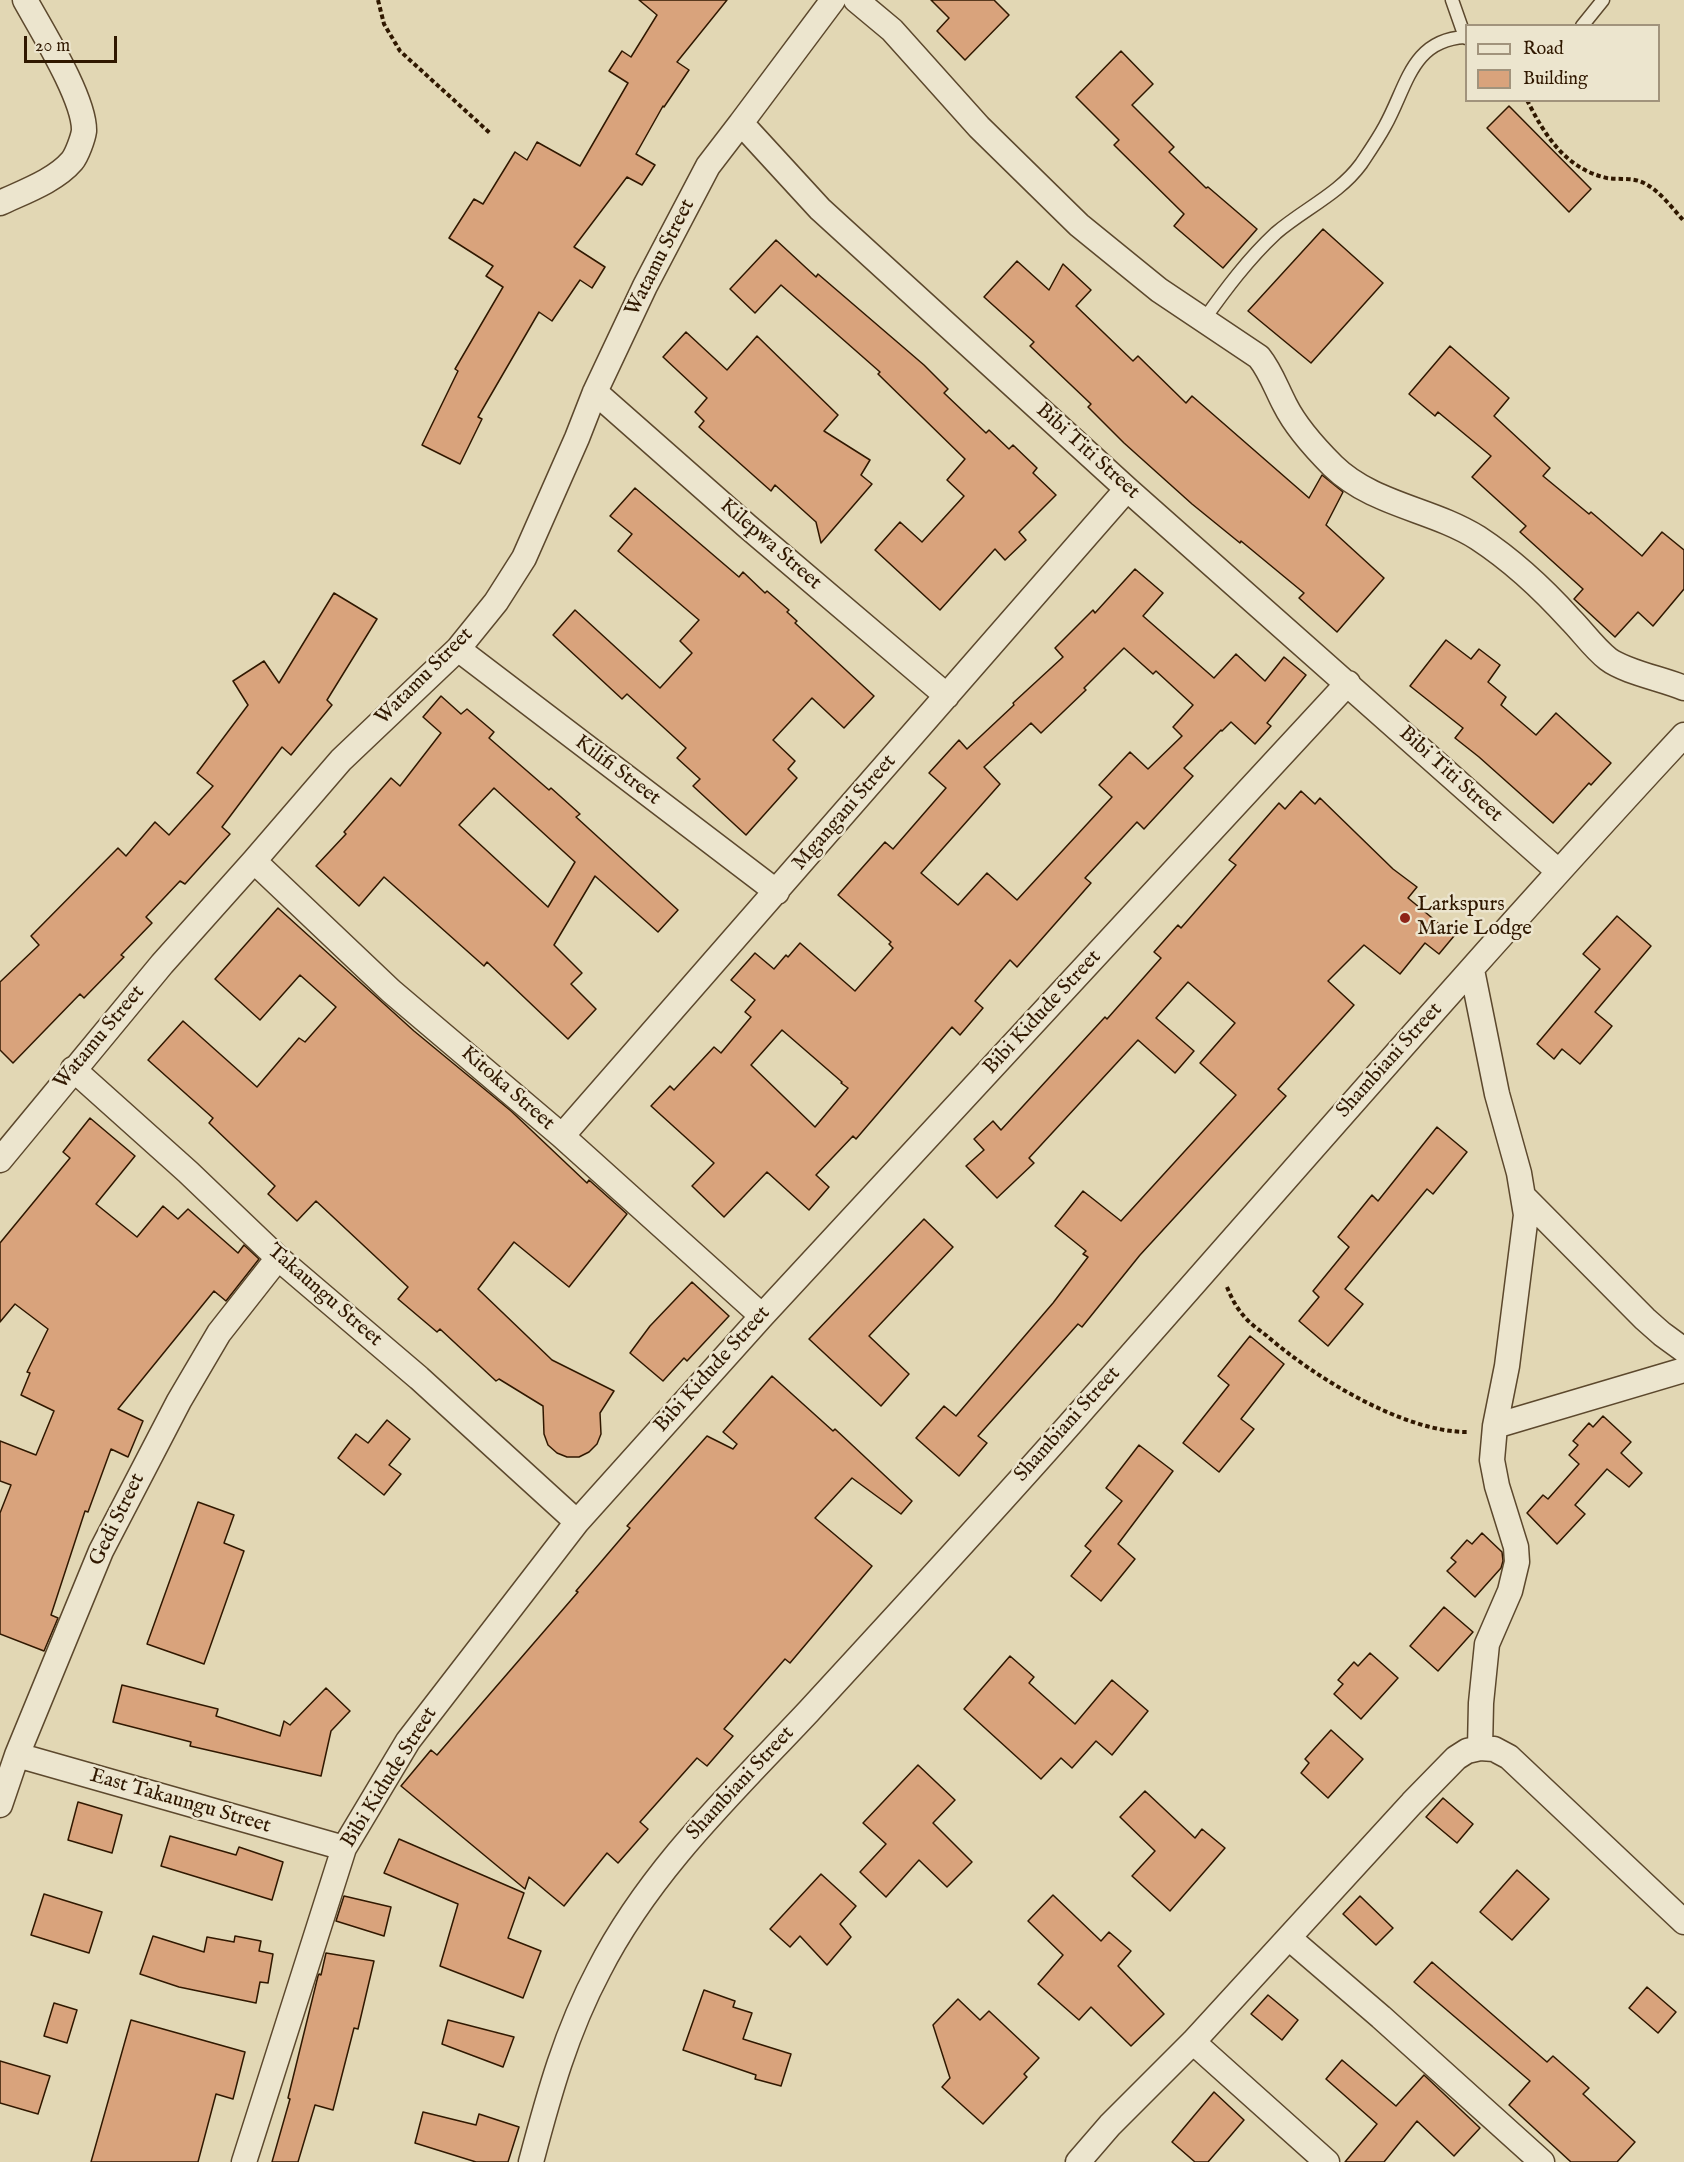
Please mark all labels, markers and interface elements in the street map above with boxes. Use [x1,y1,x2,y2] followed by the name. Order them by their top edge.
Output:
[27,24,120,62] scale bar
[1465,24,1660,102] legend
[35,35,70,58] text: 20 m
[1523,38,1564,61] text: Road
[1523,68,1588,91] text: Building
[621,195,701,321] street label: Watamu Street
[1030,399,1144,505] street label: Bibi Titi Street
[714,494,826,596] street label: Kilepwa Street
[371,623,479,731] street label: Watamu Street
[1393,722,1507,828] street label: Bibi Titi Street
[569,730,665,812] street label: Kilifi Street
[788,750,902,876] street label: Mgangani Street
[1417,893,1532,943] place label: Larkspurs Marie Lodge
[1398,911,1412,925] marker: Larkspurs Marie Lodge
[979,945,1107,1081] street label: Bibi Kidude Street
[49,981,151,1095] street label: Watamu Street
[1332,998,1448,1124] street label: Shambiani Street
[455,1041,559,1137] street label: Kitoka Street
[261,1239,387,1353] street label: Takaungu Street
[650,1302,776,1438] street label: Bibi Kidude Street
[1010,1362,1126,1488] street label: Shambiani Street
[85,1470,151,1570] street label: Gedi Street
[337,1703,443,1853] street label: Bibi Kidude Street
[682,1722,800,1846] street label: Shambiani Street
[87,1764,273,1840] street label: East Takaungu Street

